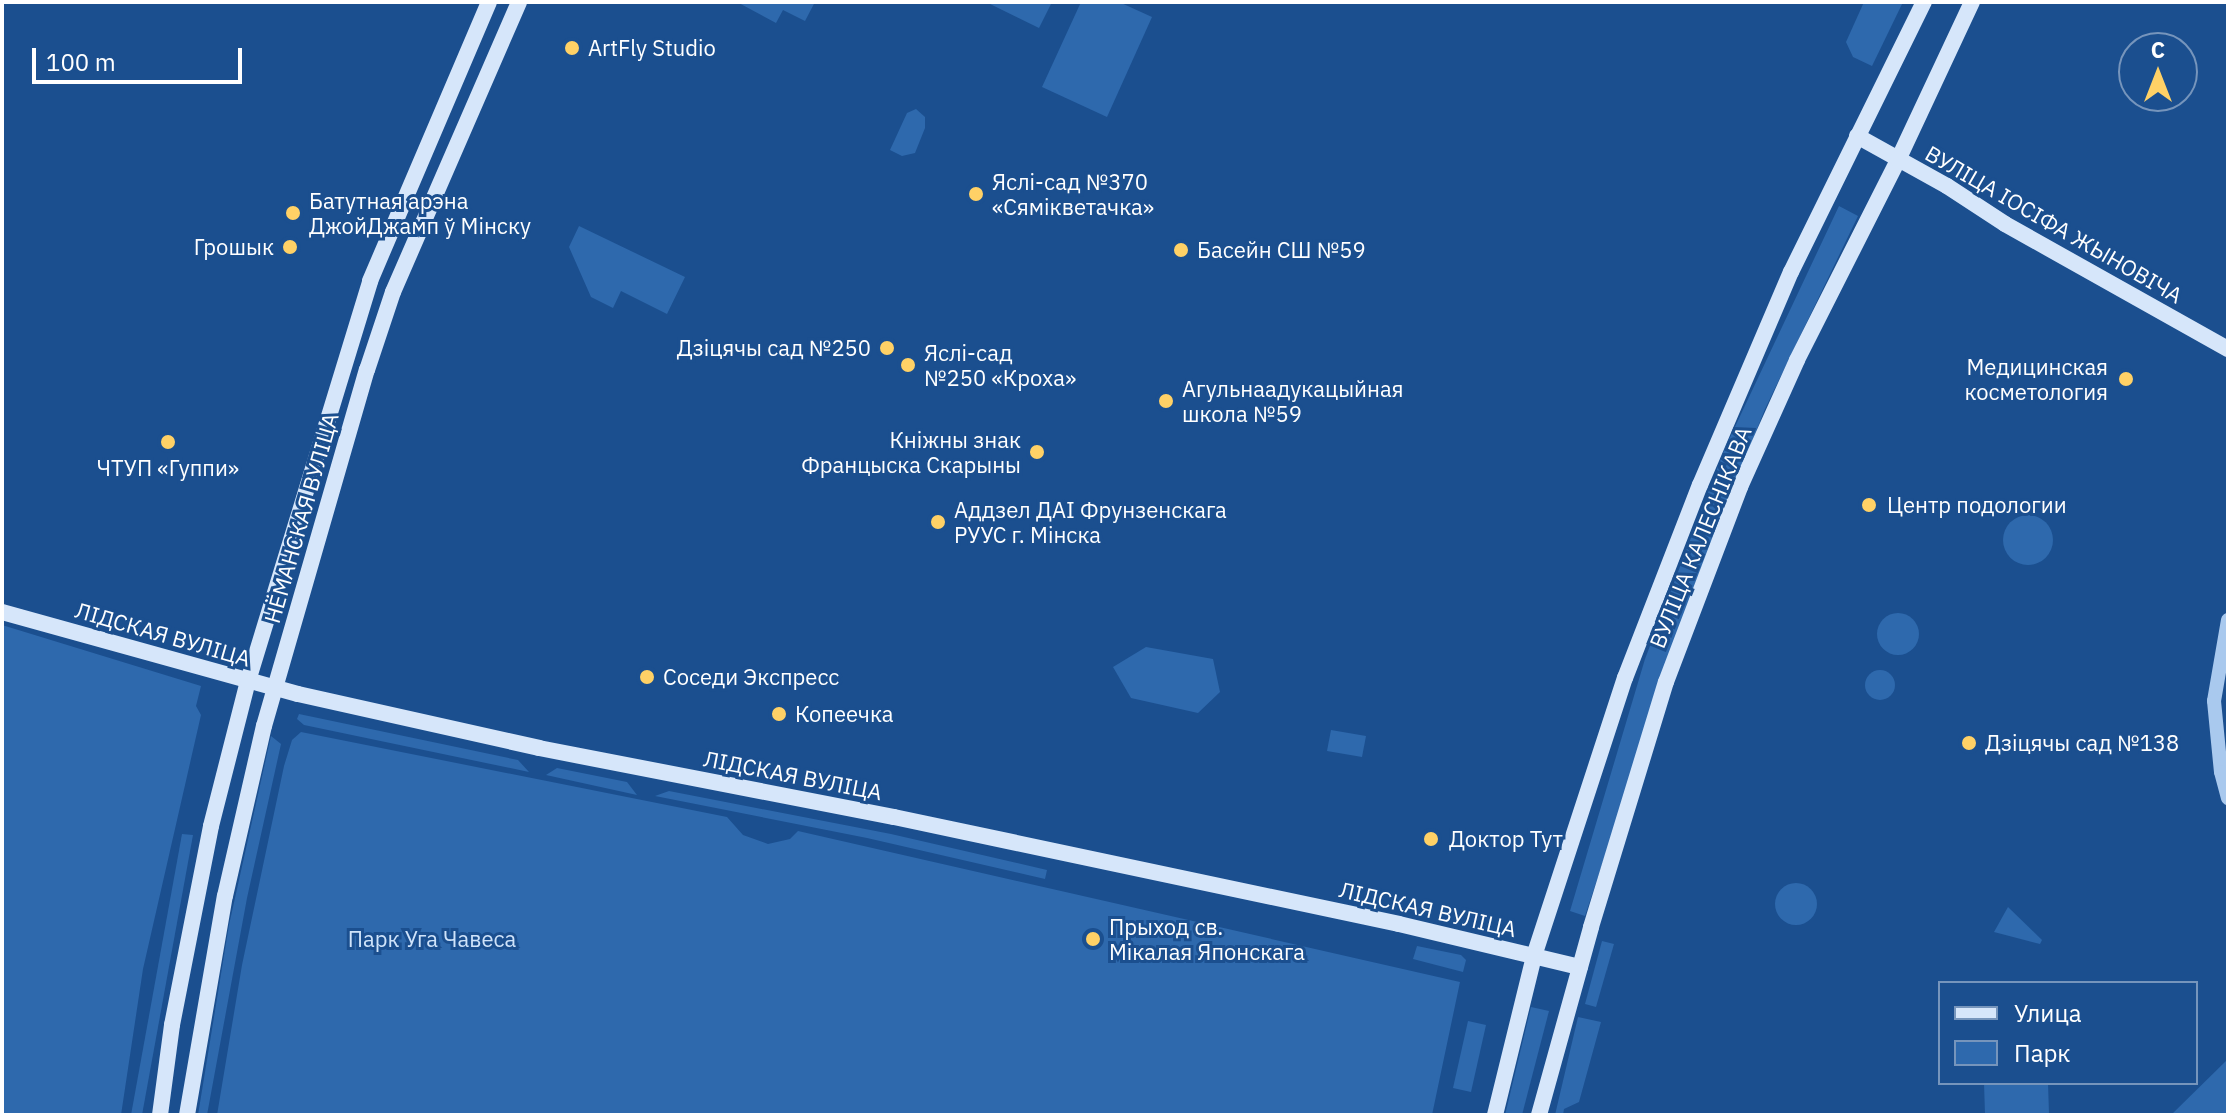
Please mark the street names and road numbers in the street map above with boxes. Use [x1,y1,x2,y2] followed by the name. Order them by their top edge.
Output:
[1921,139,2187,309] street label: ВУЛІЦА ІОСІФА ЖЫНОВІЧА
[258,410,344,626] street label: НЁМАНСКАЯ ВУЛІЦА
[1643,422,1757,652] street label: ВУЛІЦА КАЛЕСНІКАВА
[72,596,254,672] street label: ЛІДСКАЯ ВУЛІЦА
[702,745,884,805] street label: ЛІДСКАЯ ВУЛІЦА
[1337,876,1519,942] street label: ЛІДСКАЯ ВУЛІЦА

